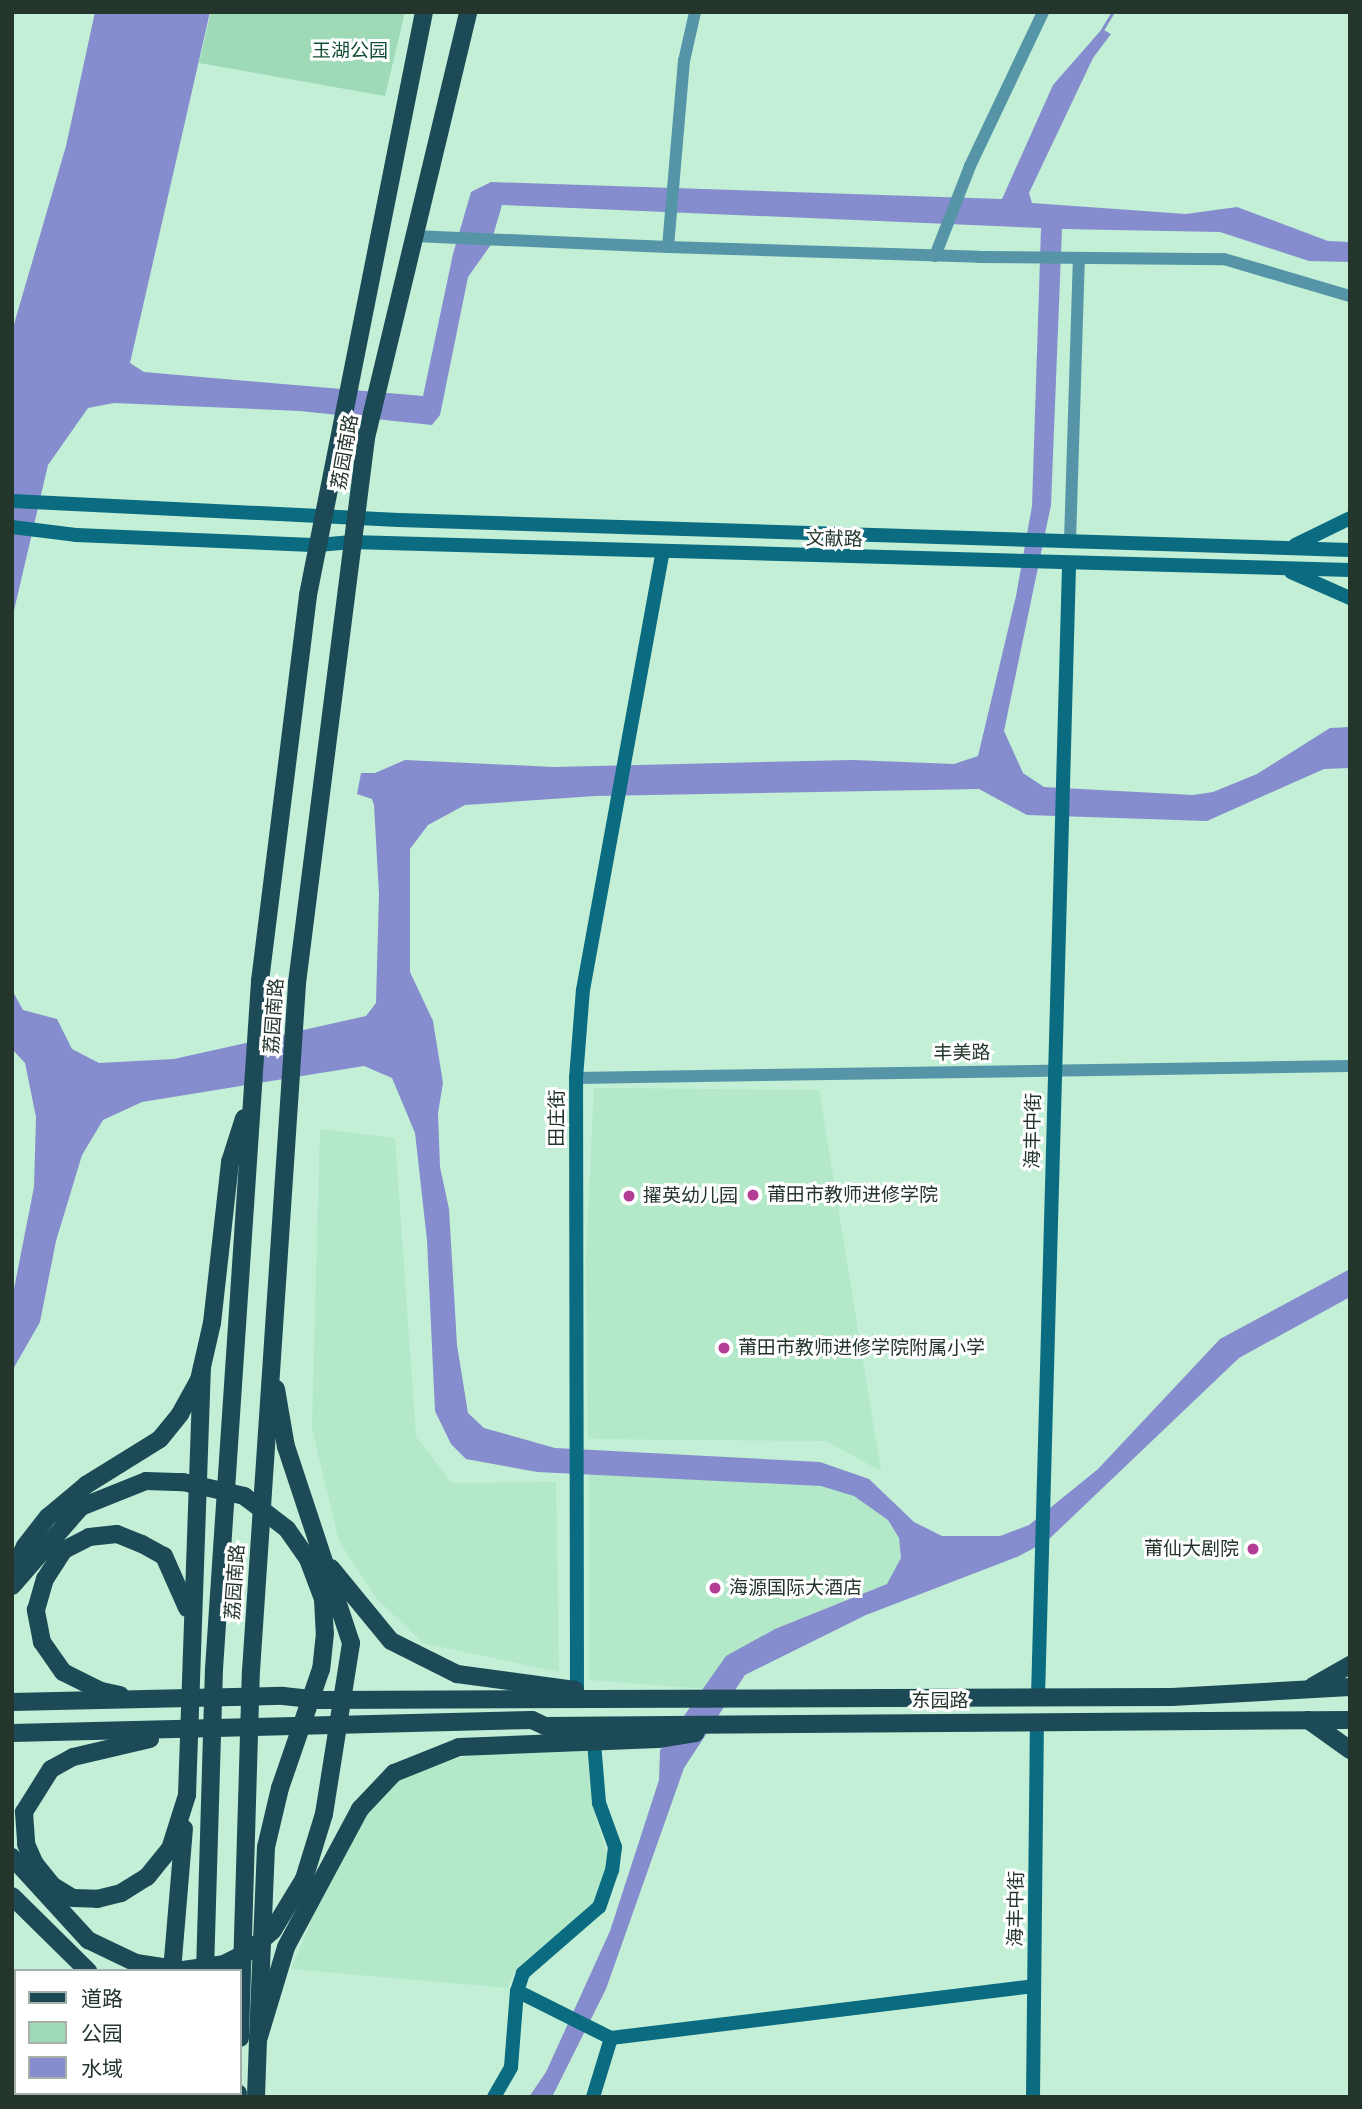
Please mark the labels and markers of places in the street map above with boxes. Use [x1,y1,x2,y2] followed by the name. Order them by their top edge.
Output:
[767,1184,938,1206] place label: 莆田市教师进修学院
[643,1185,738,1207] place label: 擢英幼儿园
[745,1187,761,1203] marker: 莆田市教师进修学院
[621,1188,637,1204] marker: 擢英幼儿园
[738,1337,985,1359] place label: 莆田市教师进修学院附属小学
[716,1340,732,1356] marker: 莆田市教师进修学院附属小学
[1144,1538,1239,1560] place label: 莆仙大剧院
[1245,1541,1261,1557] marker: 莆仙大剧院
[729,1577,862,1599] place label: 海源国际大酒店
[707,1580,723,1596] marker: 海源国际大酒店

